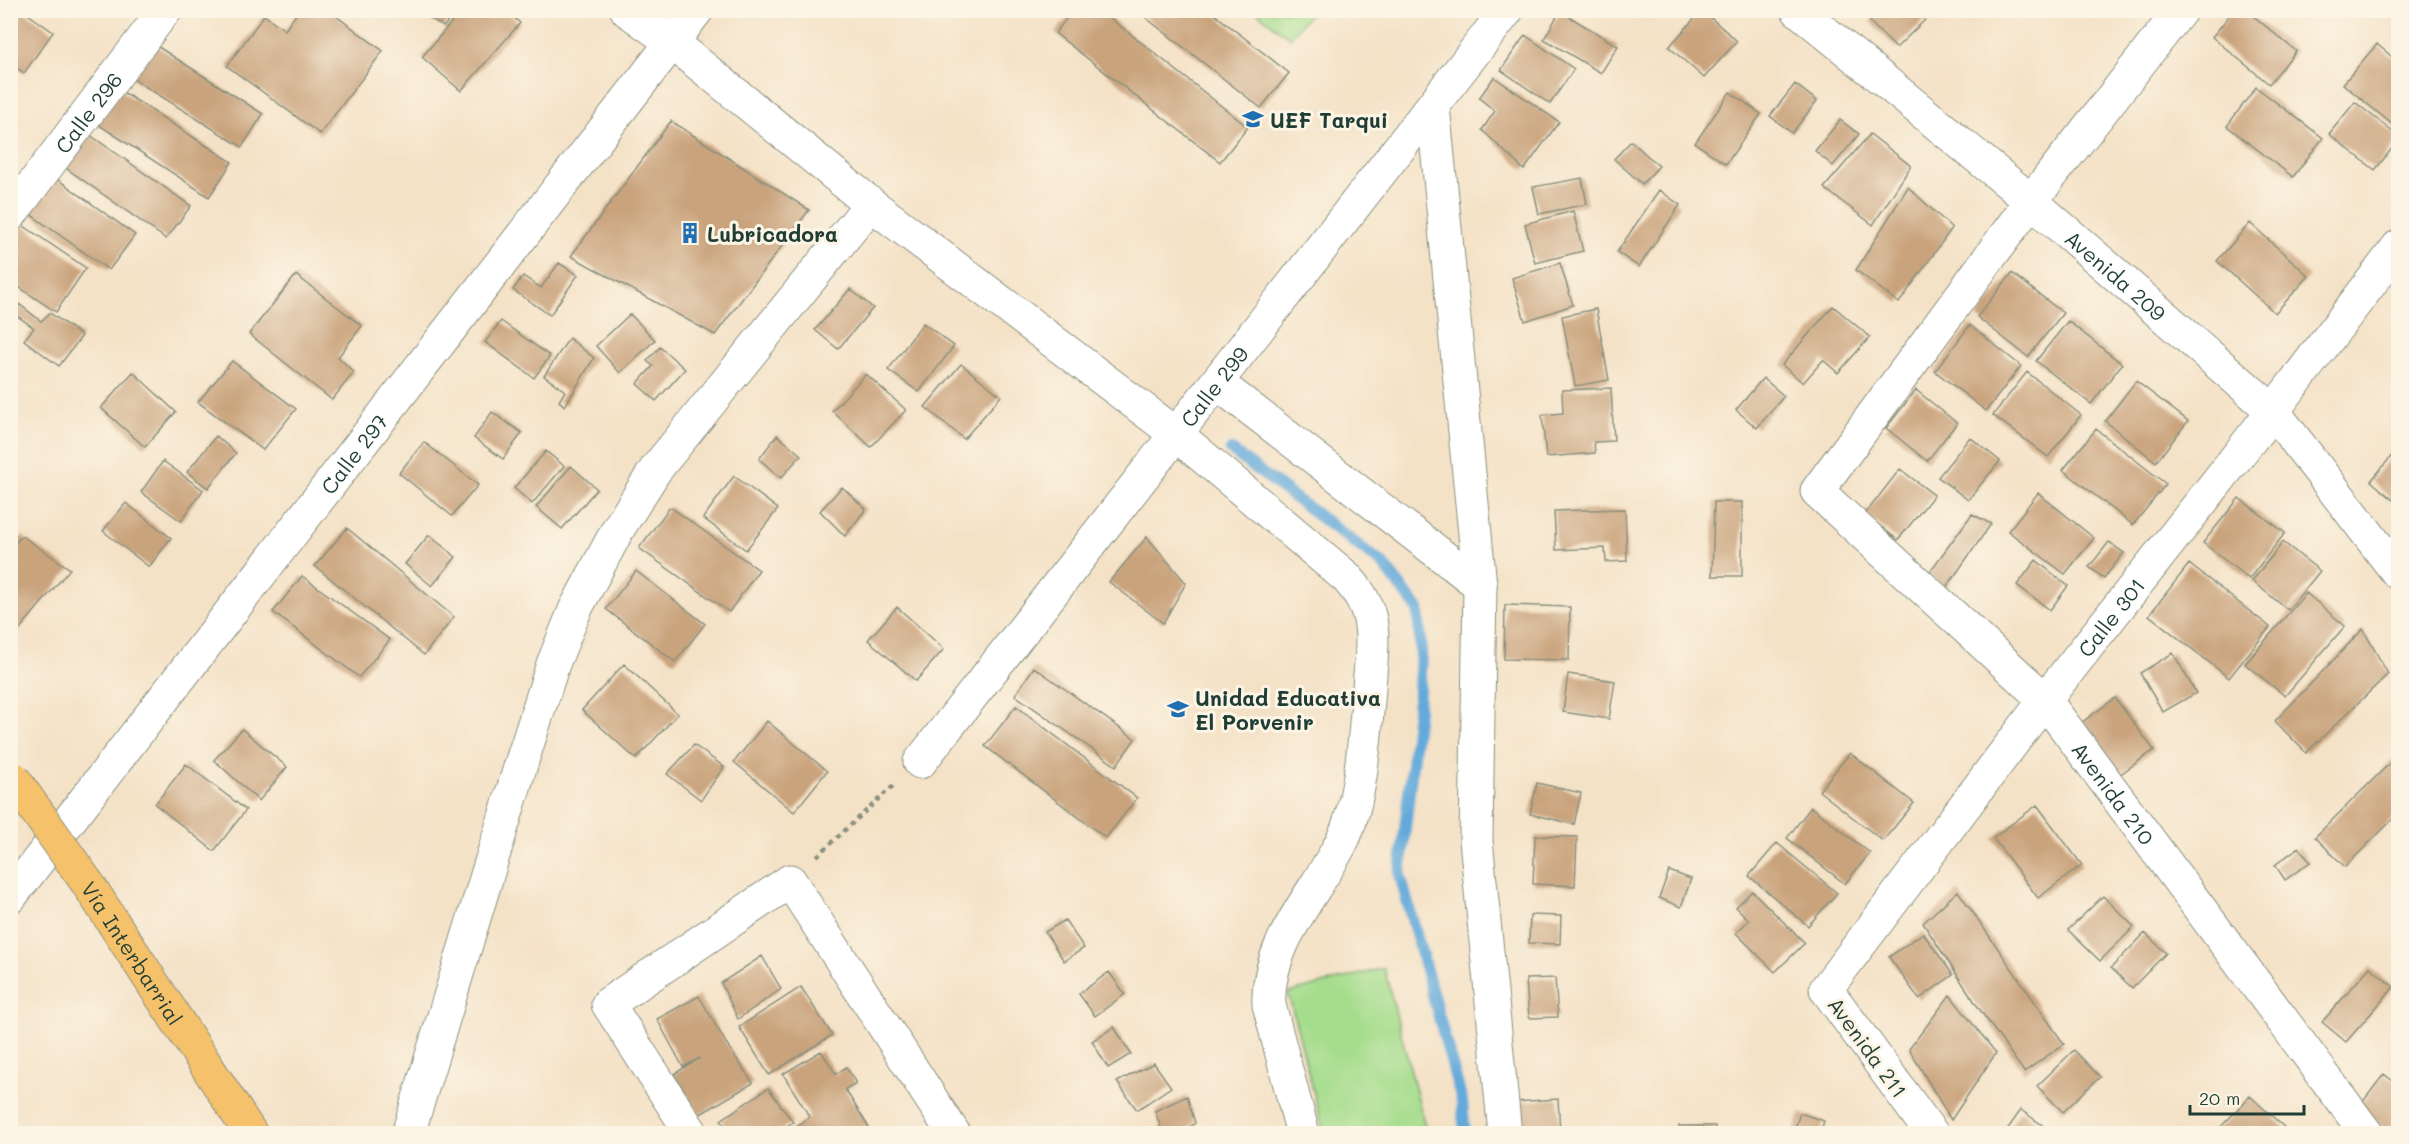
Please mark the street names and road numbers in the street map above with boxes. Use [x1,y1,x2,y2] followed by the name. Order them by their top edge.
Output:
[48,66,127,158] street label: Calle 296
[2060,224,2172,326] street label: Avenida 209
[1174,340,1253,432] street label: Calle 299
[314,408,393,499] street label: Calle 297
[2071,572,2150,662] street label: Calle 301
[2067,736,2161,850] street label: Avenida 210
[76,876,189,1030] street label: Vía Interbarrial
[1822,991,1914,1103] street label: Avenida 211

